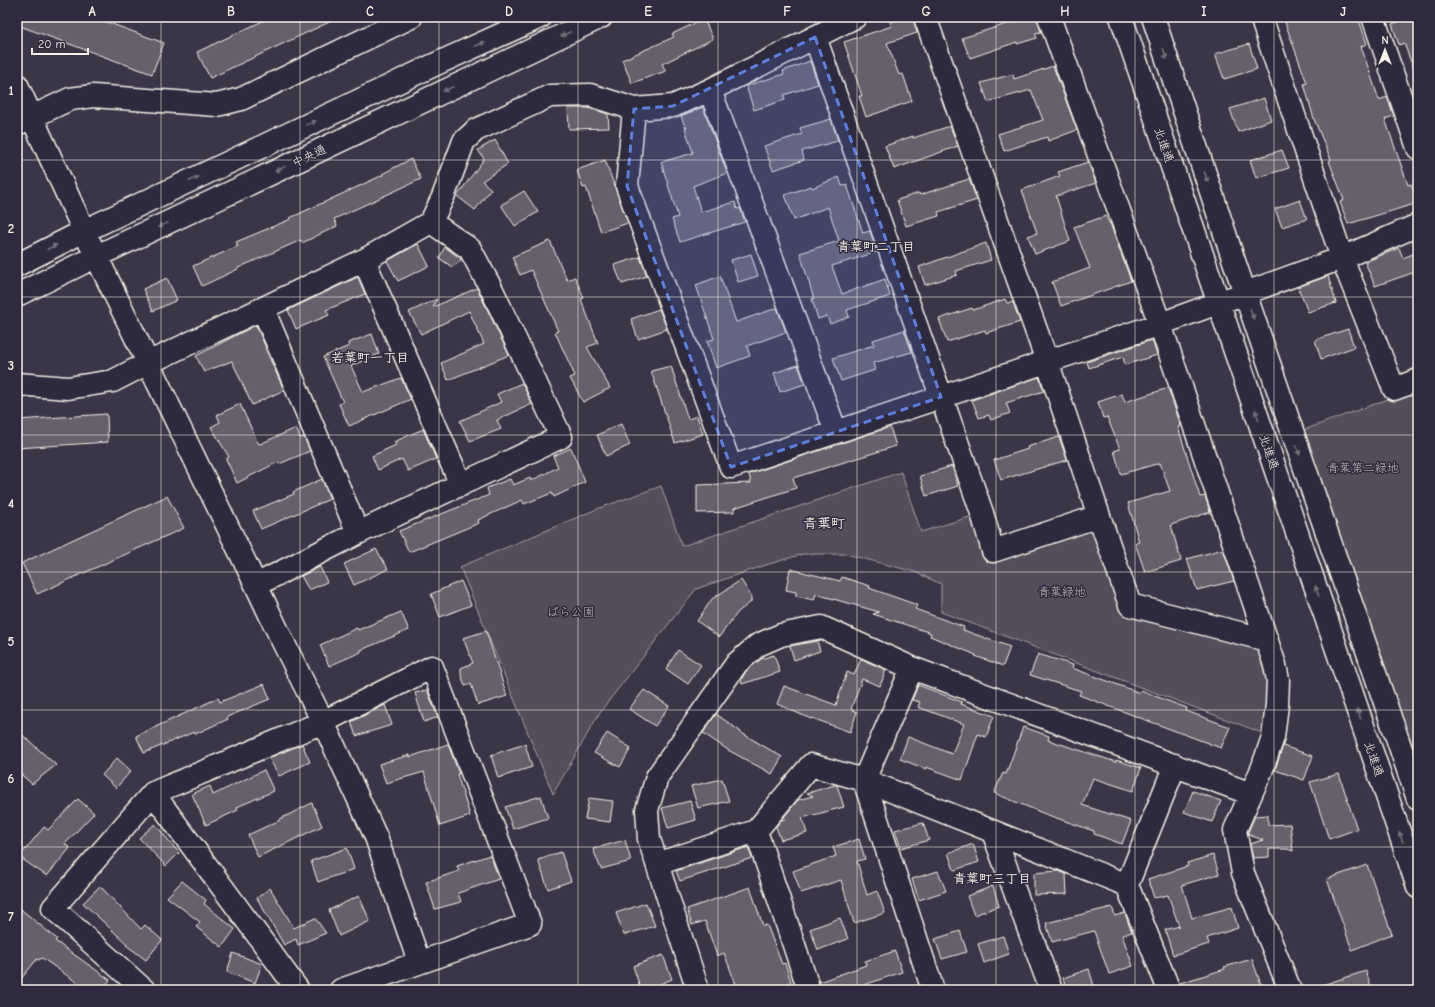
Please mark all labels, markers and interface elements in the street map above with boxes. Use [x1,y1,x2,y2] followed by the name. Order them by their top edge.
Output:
[88,4,96,19] text: A
[227,4,235,19] text: B
[366,4,374,19] text: C
[505,4,513,19] text: D
[644,4,652,19] text: E
[783,4,791,19] text: F
[921,4,931,19] text: G
[1060,4,1070,19] text: H
[1201,4,1207,19] text: I
[1340,4,1346,19] text: J
[32,30,88,56] scale bar
[1365,30,1405,70] north arrow
[560,31,572,37] one-way arrow
[1381,34,1389,47] text: N
[38,37,66,51] text: 20 m
[474,41,486,48] one-way arrow
[1162,48,1168,60] one-way arrow
[8,83,14,98] text: 1
[443,86,454,92] one-way arrow
[306,120,317,126] one-way arrow
[1152,126,1176,164] street label: 北進通
[290,142,328,170] street label: 中央通
[275,166,286,172] one-way arrow
[1203,172,1209,184] one-way arrow
[188,176,200,182] one-way arrow
[8,221,14,236] text: 2
[157,222,169,228] one-way arrow
[837,239,915,254] district label: 青葉町二丁目
[46,244,58,250] one-way arrow
[1249,308,1255,320] one-way arrow
[331,350,409,365] district label: 若葉町一丁目
[8,358,14,373] text: 3
[1254,408,1260,420] one-way arrow
[1257,433,1281,471] street label: 北進通
[1296,445,1302,457] one-way arrow
[1327,461,1399,475] park label: 青葉第二緑地
[8,496,14,511] text: 4
[803,515,845,532] district label: 青葉町
[1314,584,1320,596] one-way arrow
[1038,585,1086,599] park label: 青葉緑地
[547,605,595,619] park label: ばら公園
[8,634,15,649] text: 5
[1356,707,1362,719] one-way arrow
[1362,740,1386,778] street label: 北進通
[8,771,15,786] text: 6
[1398,830,1404,842] one-way arrow
[953,871,1031,886] district label: 青葉町三丁目
[8,909,14,924] text: 7

